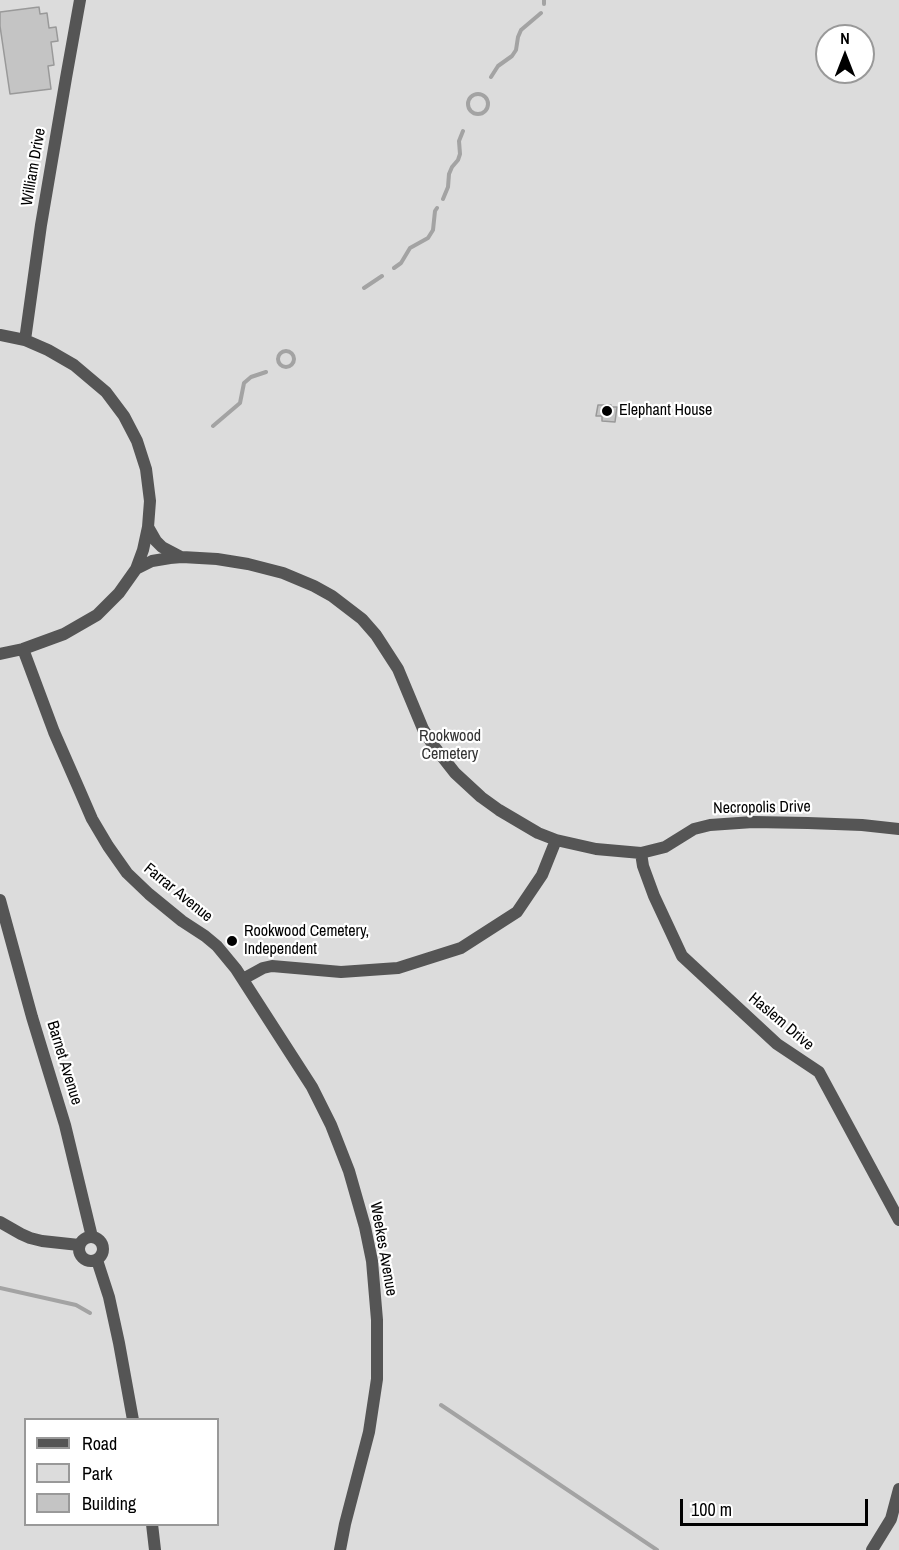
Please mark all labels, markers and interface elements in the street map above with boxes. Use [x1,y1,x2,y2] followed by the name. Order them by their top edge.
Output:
[815,24,875,84] north arrow
[840,27,850,49] text: N
[18,127,50,207] street label: William Drive
[619,401,712,421] place label: Elephant House
[600,404,614,418] marker: Elephant House
[419,727,481,765] park label: Rookwood Cemetery
[713,798,811,818] street label: Necropolis Drive
[140,859,216,927] street label: Farrar Avenue
[244,922,369,960] place label: Rookwood Cemetery, Independent
[225,934,239,948] marker: Rookwood Cemetery, Independent
[744,989,818,1055] street label: Haslem Drive
[42,1019,86,1107] street label: Barnet Avenue
[365,1201,401,1297] street label: Weekes Avenue
[24,1418,219,1526] legend
[82,1431,117,1456] text: Road
[82,1461,112,1486] text: Park
[683,1487,870,1525] scale bar
[82,1491,136,1516] text: Building
[691,1497,732,1522] text: 100 m

